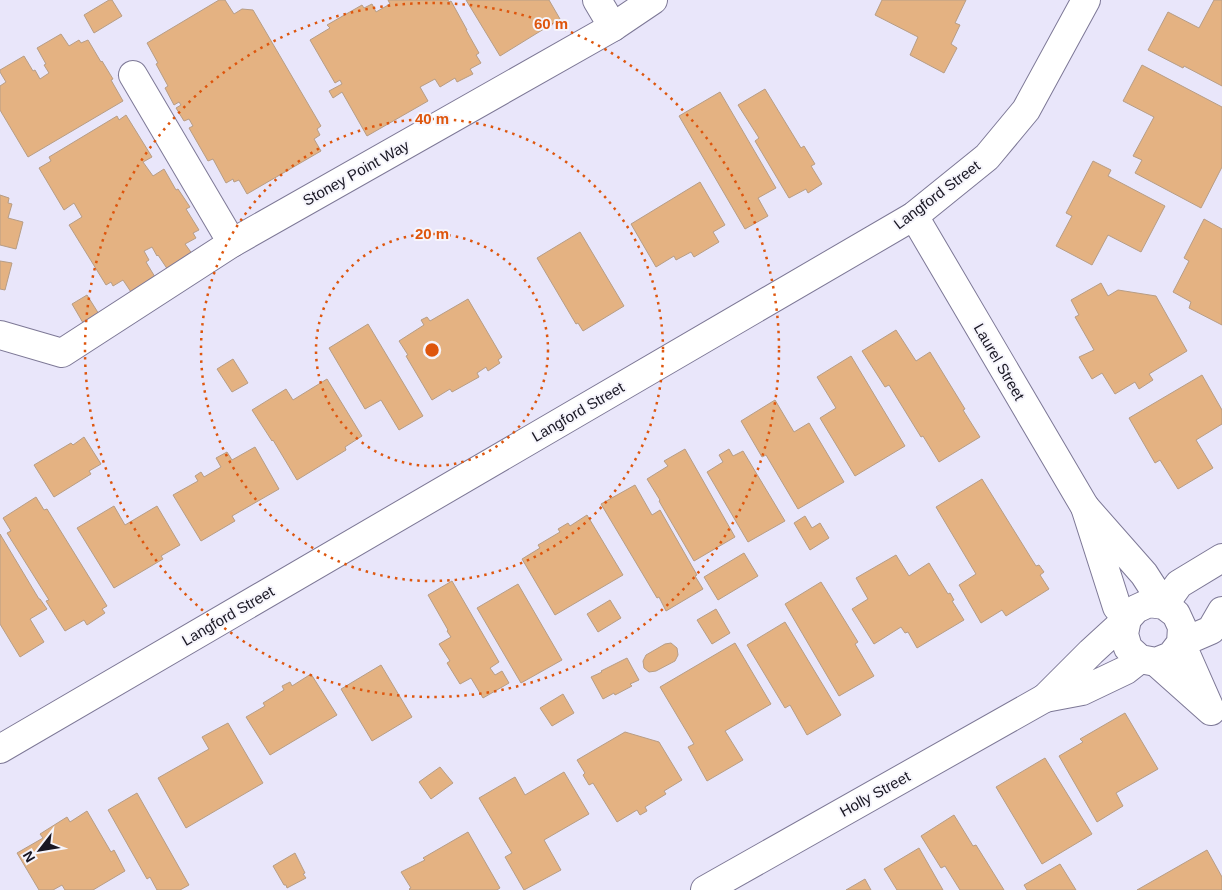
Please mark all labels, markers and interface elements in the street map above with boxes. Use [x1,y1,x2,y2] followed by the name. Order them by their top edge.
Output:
[534,15,568,32] text: 60 m
[415,110,449,127] text: 40 m
[300,136,412,209] street label: Stoney Point Way
[890,156,984,233] street label: Langford Street
[415,225,449,242] text: 20 m
[971,320,1029,404] street label: Laurel Street
[423,341,441,359] centre of rings
[529,378,627,445] street label: Langford Street
[179,582,277,649] street label: Langford Street
[837,767,914,820] street label: Holly Street
[15,825,65,875] north arrow
[19,848,38,865] text: N

